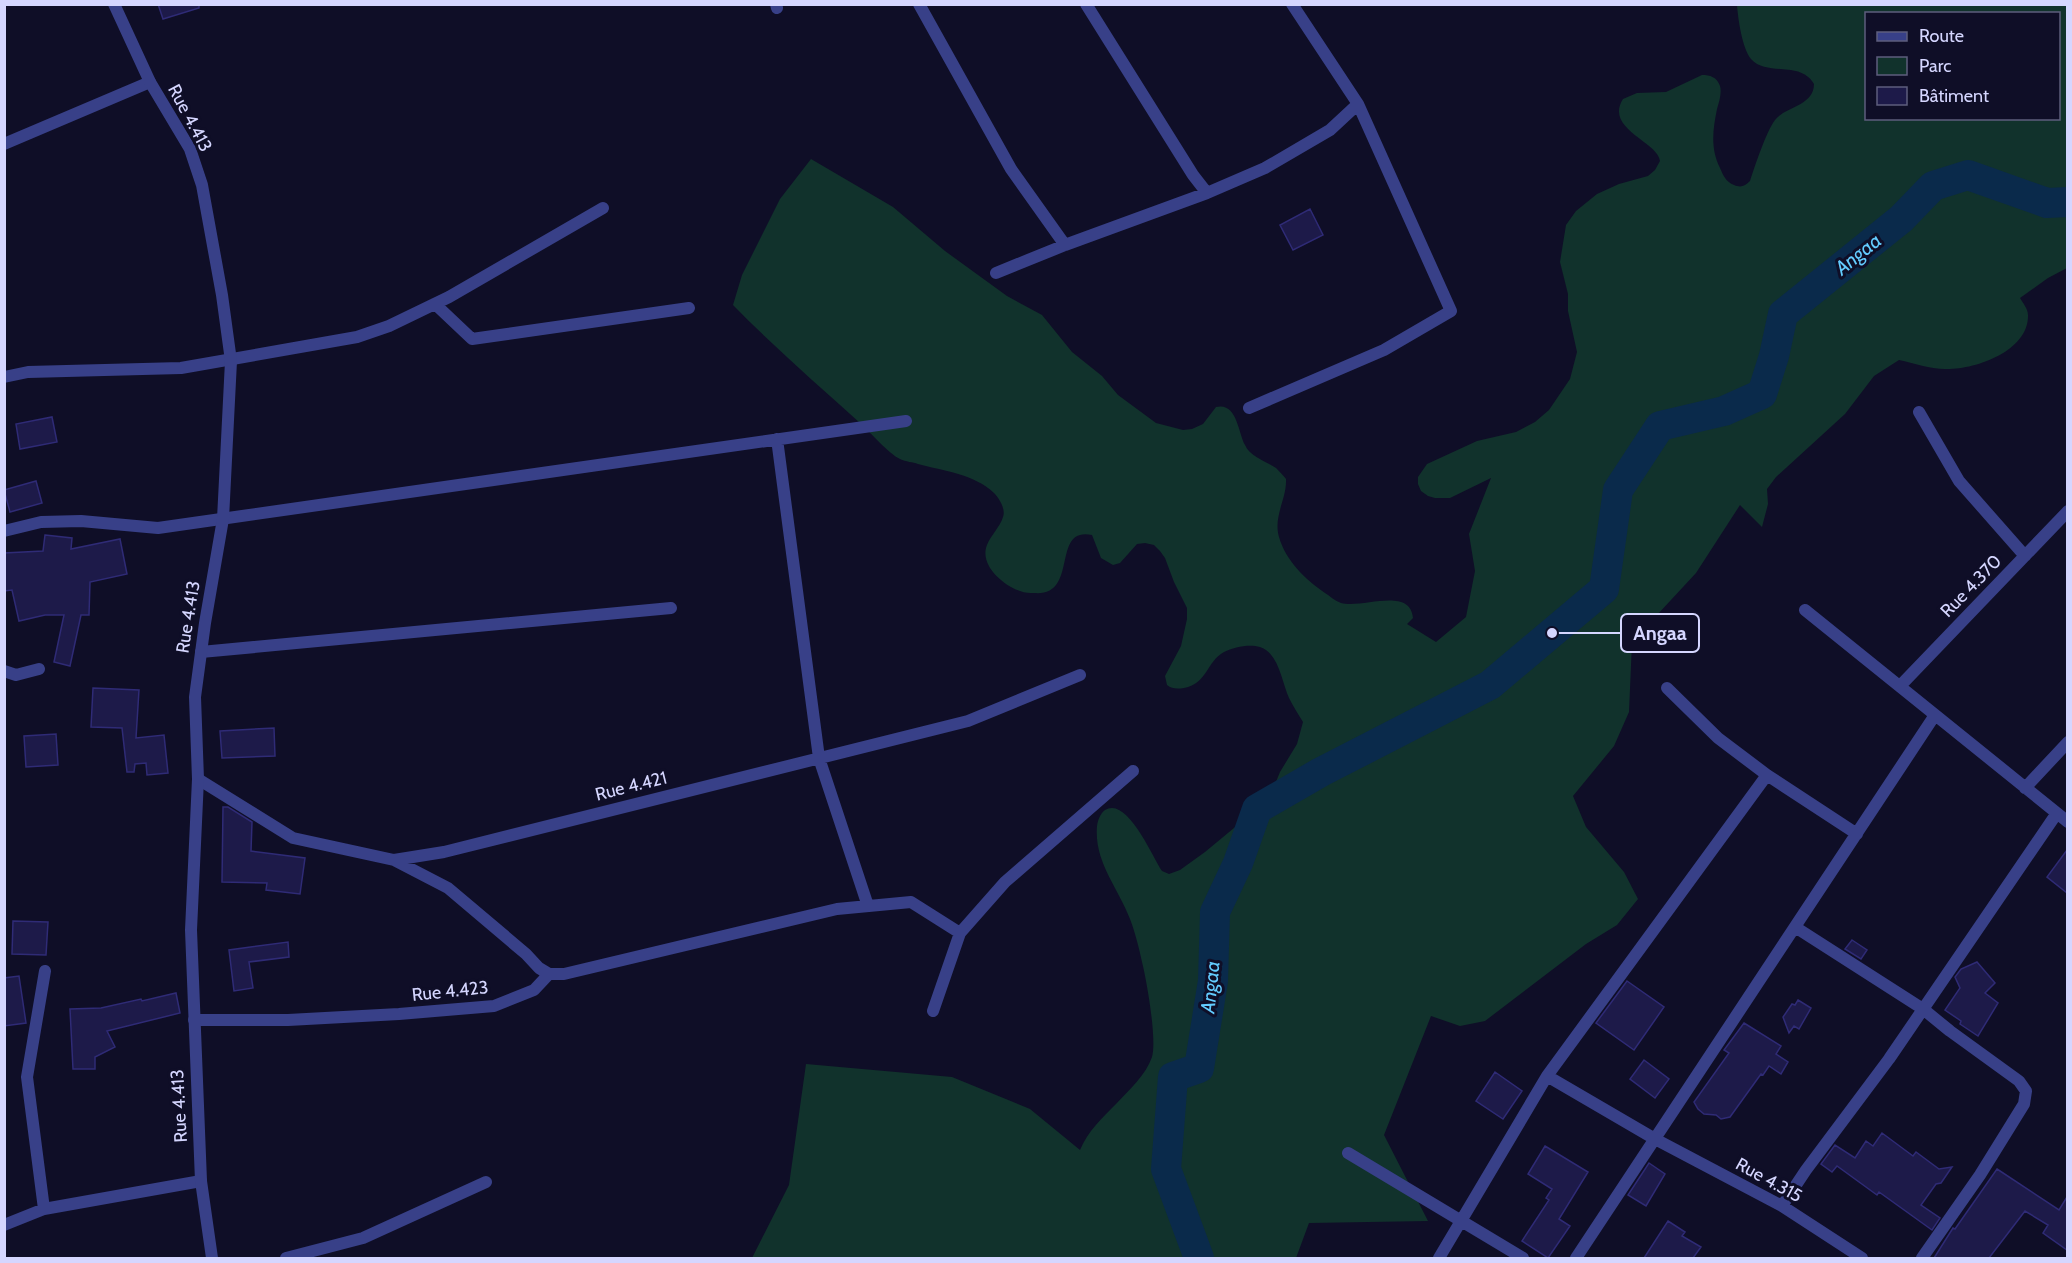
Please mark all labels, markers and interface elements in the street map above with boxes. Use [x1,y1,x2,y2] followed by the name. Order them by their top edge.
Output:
[1865,12,2060,120] legend
[1919,25,1964,47] text: Route
[1919,55,1951,77] text: Parc
[163,81,217,155] street label: Rue 4.413
[1919,85,1989,107] text: Bâtiment
[1829,228,1886,280] water label: Angaa
[1936,550,2006,622] street label: Rue 4.370
[171,579,205,655] street label: Rue 4.413
[1621,614,1699,652] callout: Angaa
[1633,621,1687,645] text: Angaa
[593,767,669,805] street label: Rue 4.421
[1195,960,1225,1015] water label: Angaa
[411,976,489,1006] street label: Rue 4.423
[166,1069,192,1143] street label: Rue 4.413
[1732,1153,1806,1207] street label: Rue 4.315

